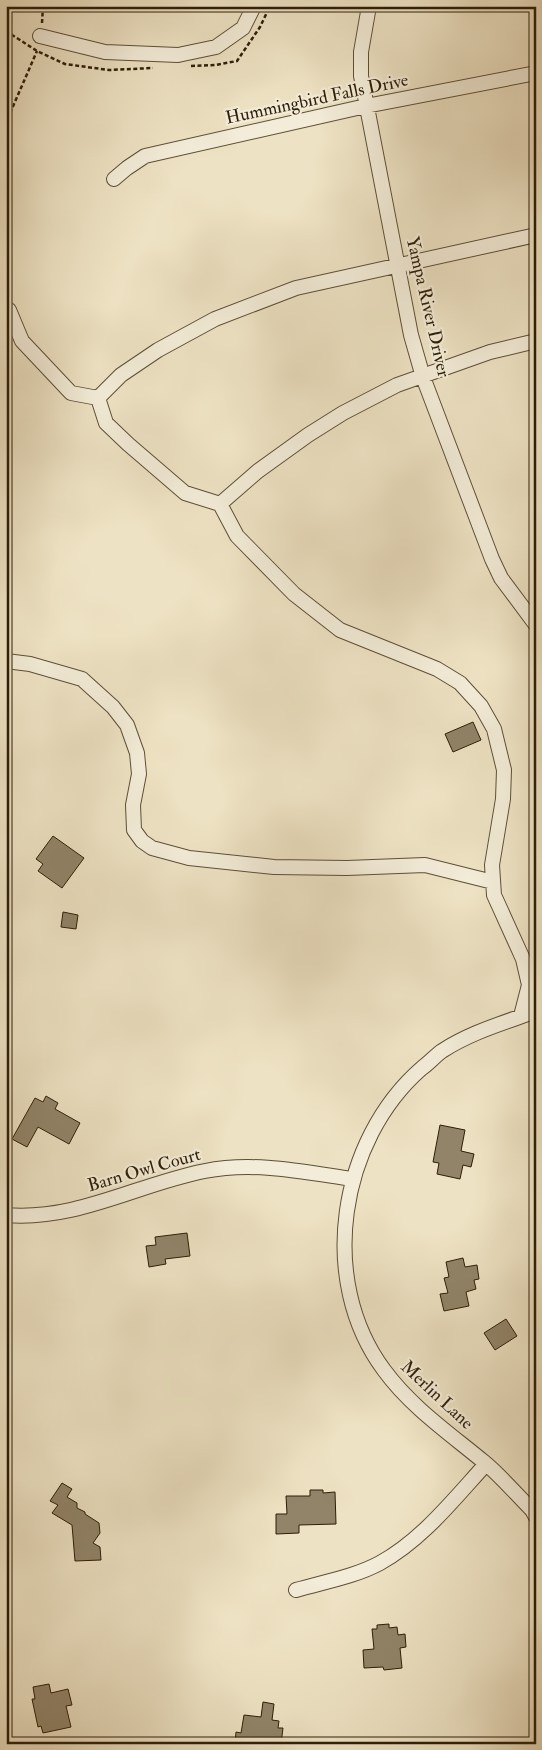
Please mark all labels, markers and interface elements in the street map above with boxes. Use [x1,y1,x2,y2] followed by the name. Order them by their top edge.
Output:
[224,68,411,130] street label: Hummingbird Falls Drive
[401,235,455,380] street label: Yampa River Driver
[85,1143,203,1197] street label: Barn Owl Court
[396,1356,478,1435] street label: Merlin Lane

